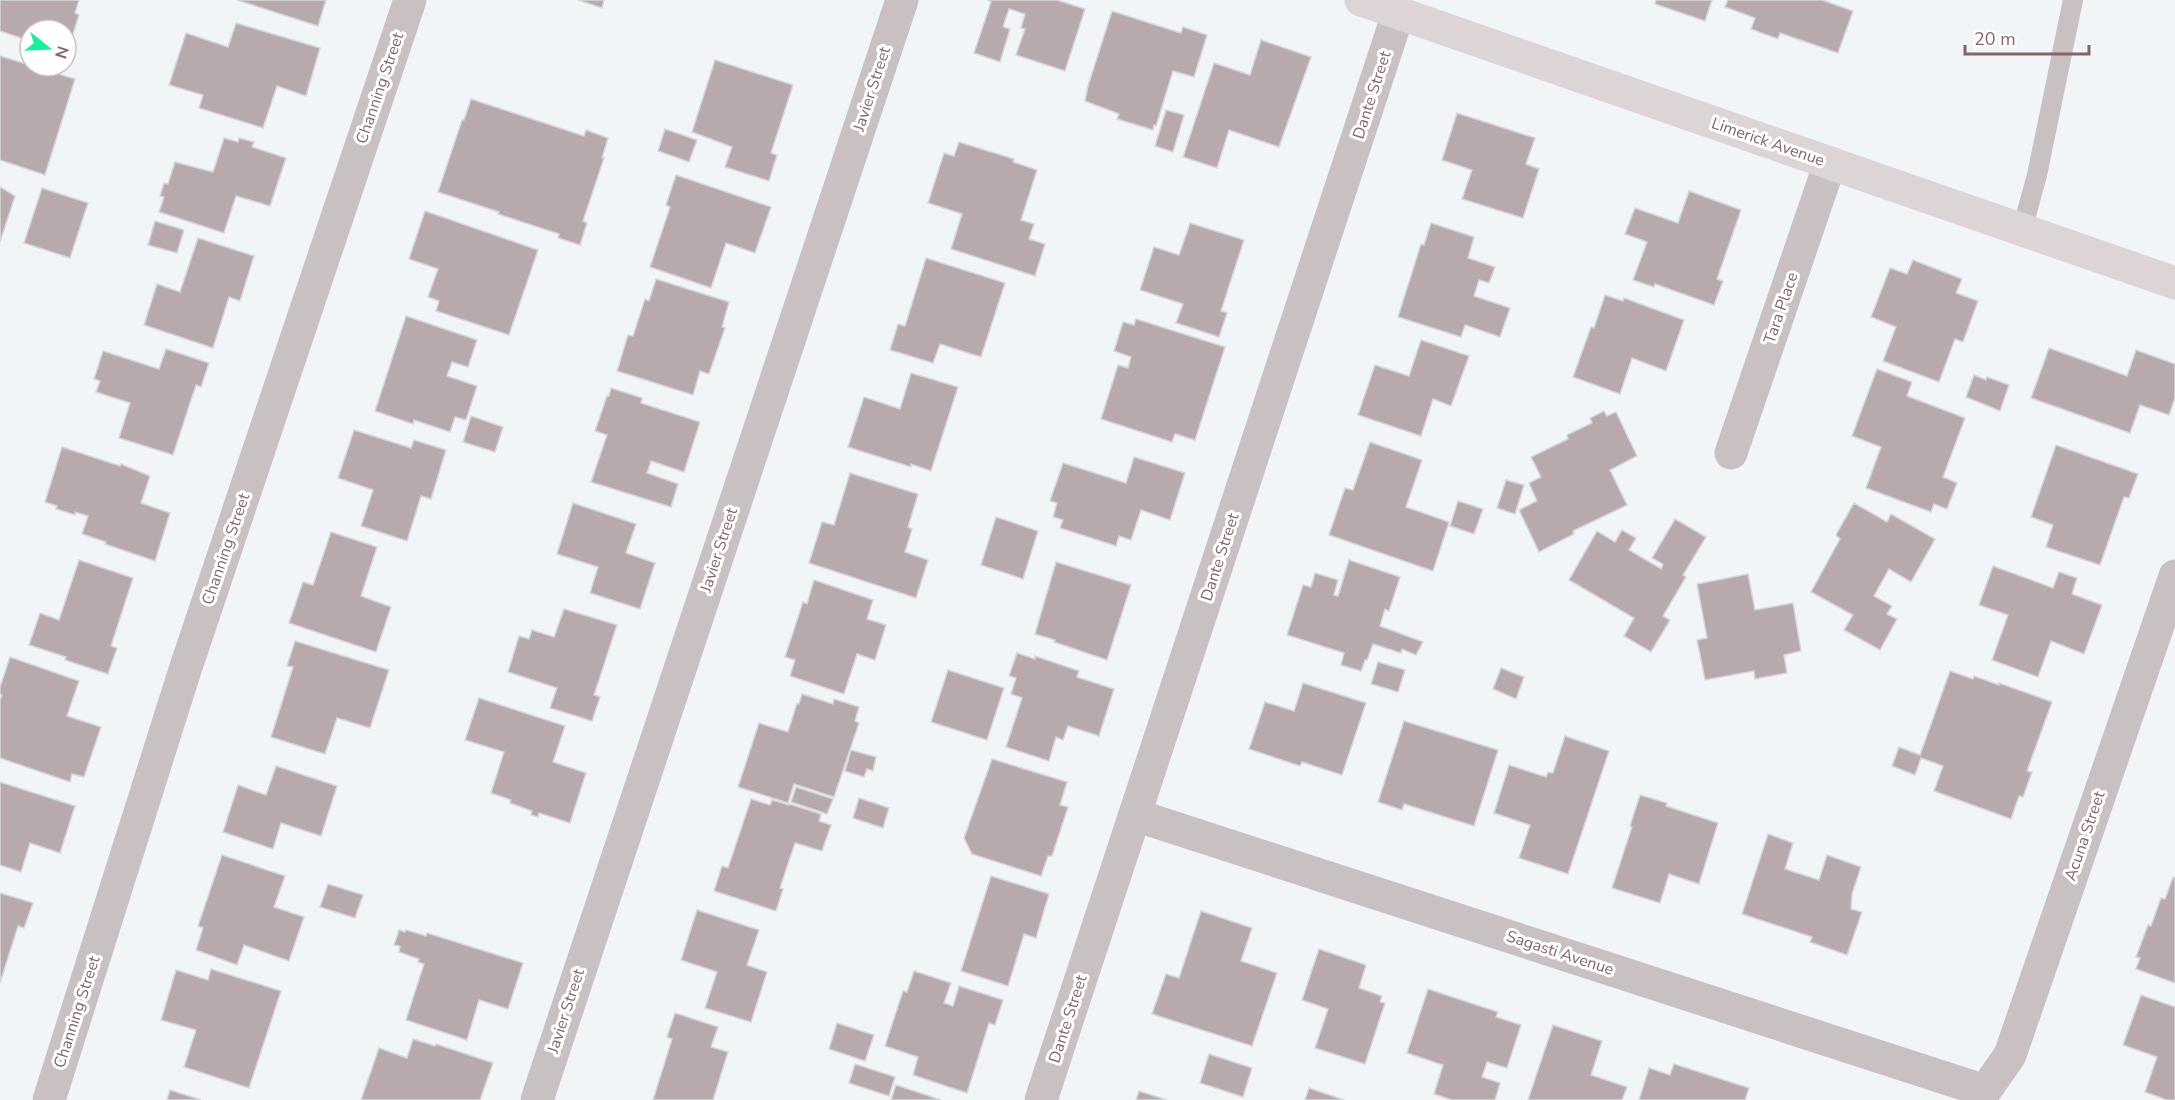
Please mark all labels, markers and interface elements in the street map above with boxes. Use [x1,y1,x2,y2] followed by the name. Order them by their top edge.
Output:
[18,18,78,78] north arrow
[1965,18,2090,56] scale bar
[1974,27,2016,51] text: 20 m
[351,29,409,147] street label: Channing Street
[49,43,74,61] text: N
[848,44,896,135] street label: Javier Street
[1347,48,1397,142] street label: Dante Street
[1709,112,1827,172] street label: Limerick Avenue
[1759,269,1803,347] street label: Tara Place
[197,490,255,608] street label: Channing Street
[695,505,743,596] street label: Javier Street
[1195,510,1245,604] street label: Dante Street
[2059,788,2111,884] street label: Acuna Street
[1503,925,1617,981] street label: Sagasti Avenue
[49,953,106,1071] street label: Channing Street
[542,966,590,1057] street label: Javier Street
[1043,972,1093,1066] street label: Dante Street

